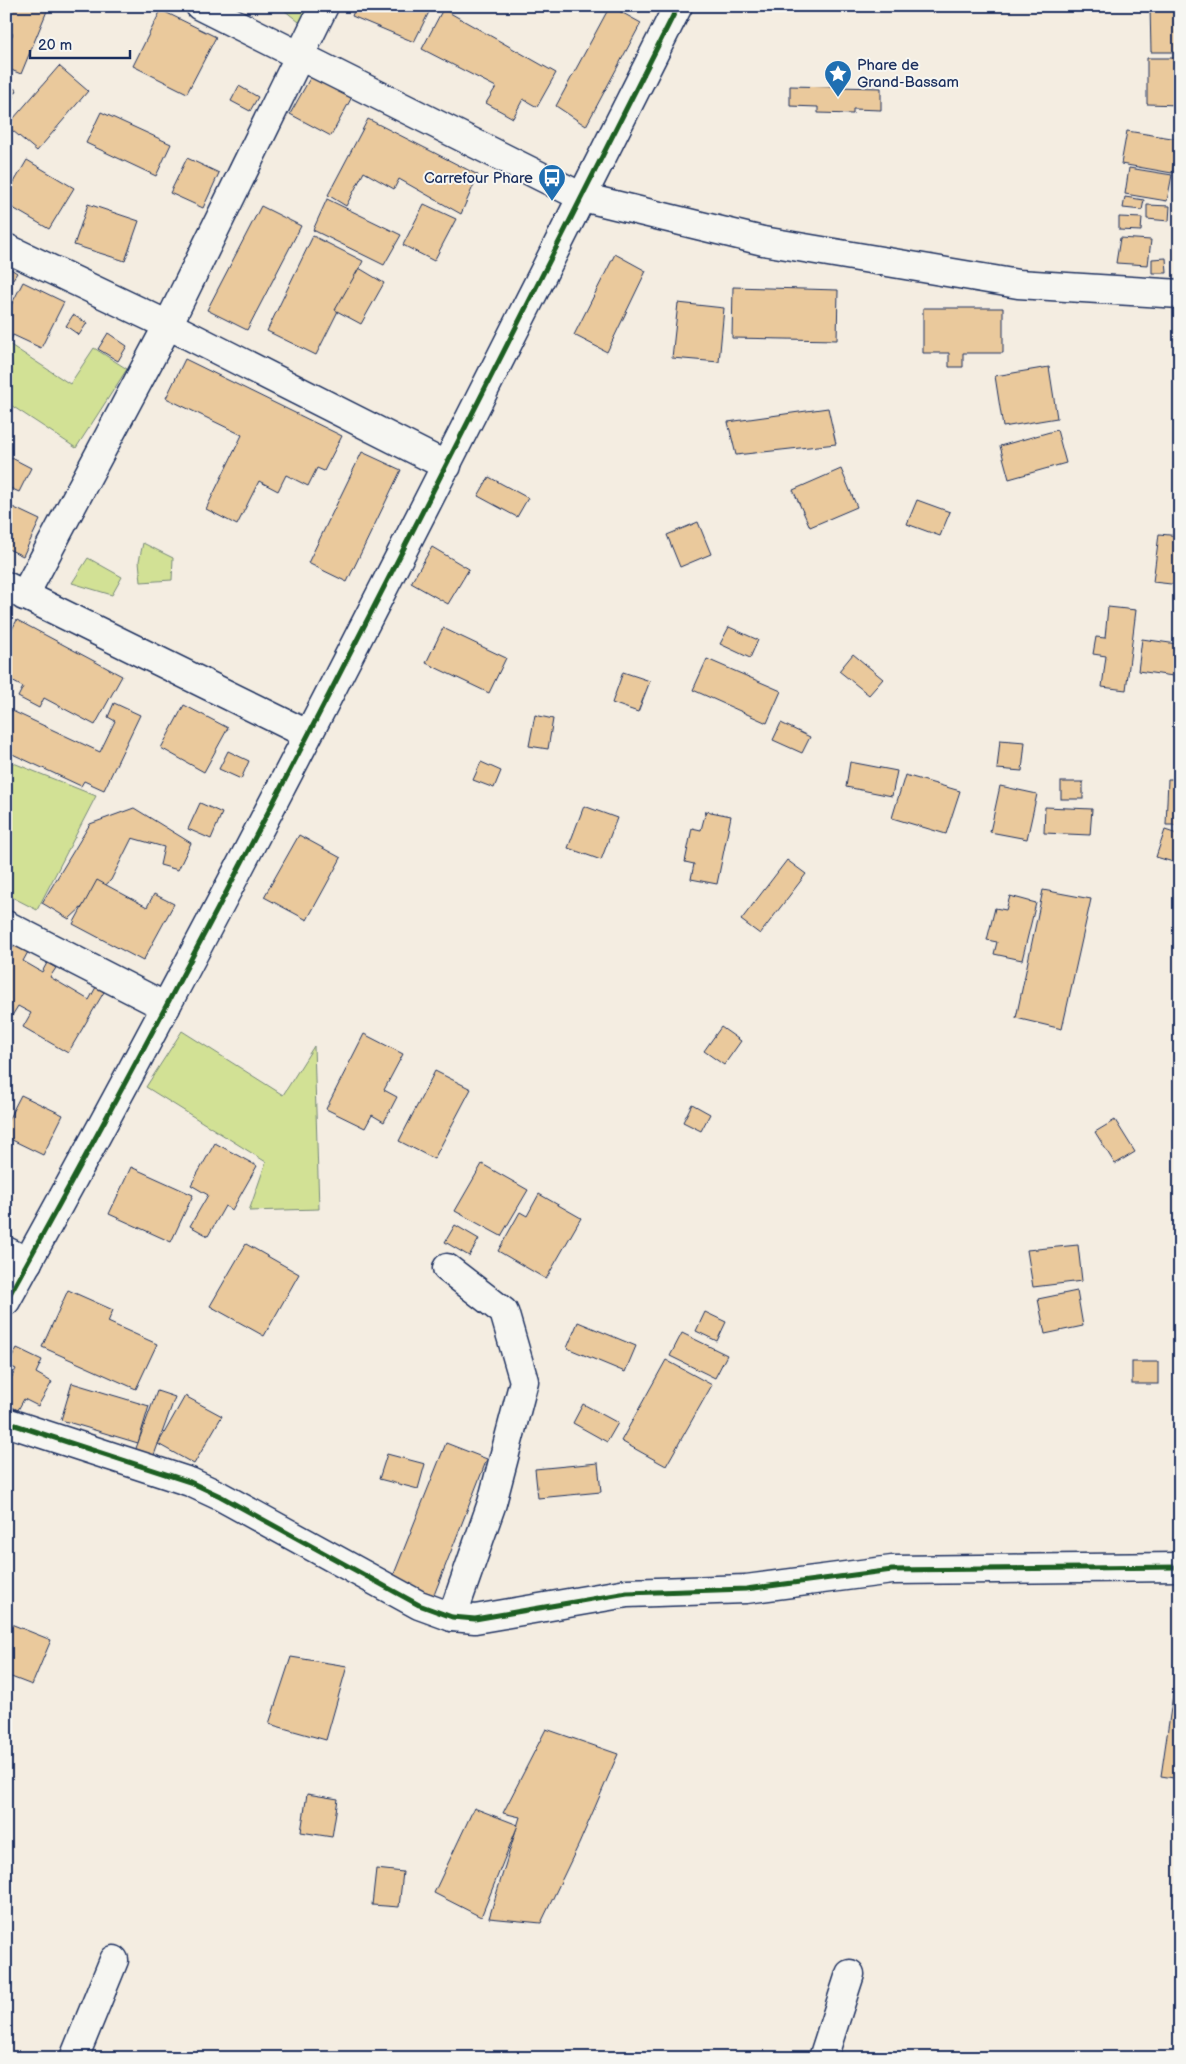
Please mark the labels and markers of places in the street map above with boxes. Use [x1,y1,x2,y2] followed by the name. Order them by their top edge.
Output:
[857,56,959,92] place label: Phare de Grand-Bassam
[823,59,853,98] place icon: Phare de Grand-Bassam
[537,163,567,202] bus stop icon: Carrefour Phare
[424,169,533,188] place label: Carrefour Phare

